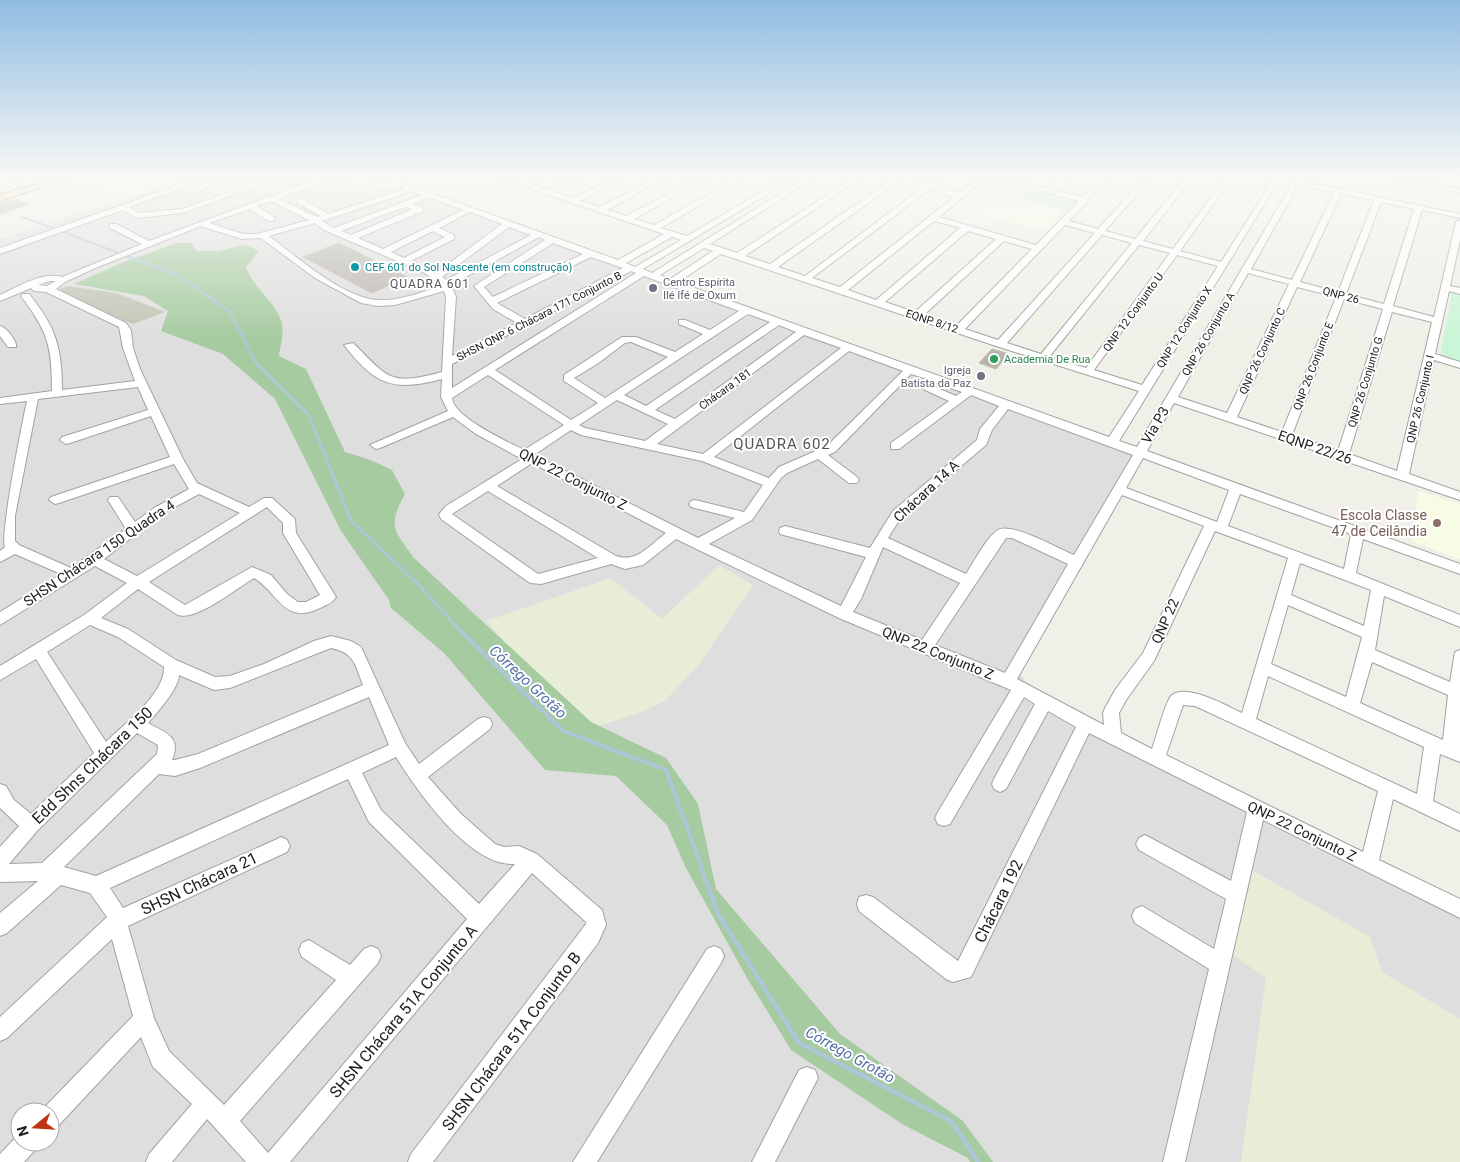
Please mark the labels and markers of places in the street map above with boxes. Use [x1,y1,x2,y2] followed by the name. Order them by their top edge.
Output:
[349,261,361,273] marker: CEF 601 do Sol Nascente (em construção)
[365,261,572,274] place label: CEF 601 do Sol Nascente (em construção)
[663,276,736,302] place label: Centro Espírita Ilé Ifé de Oxum
[647,282,659,294] marker: Centro Espírita Ilé Ifé de Oxum
[988,353,1000,365] marker: Academia De Rua
[1004,353,1091,366] place label: Academia De Rua
[901,364,972,390] place label: Igreja Batista da Paz
[975,370,987,382] marker: Igreja Batista da Paz
[1331,507,1427,539] place label: Escola Classe 47 de Ceilândia
[1431,517,1443,529] marker: Escola Classe 47 de Ceilândia

